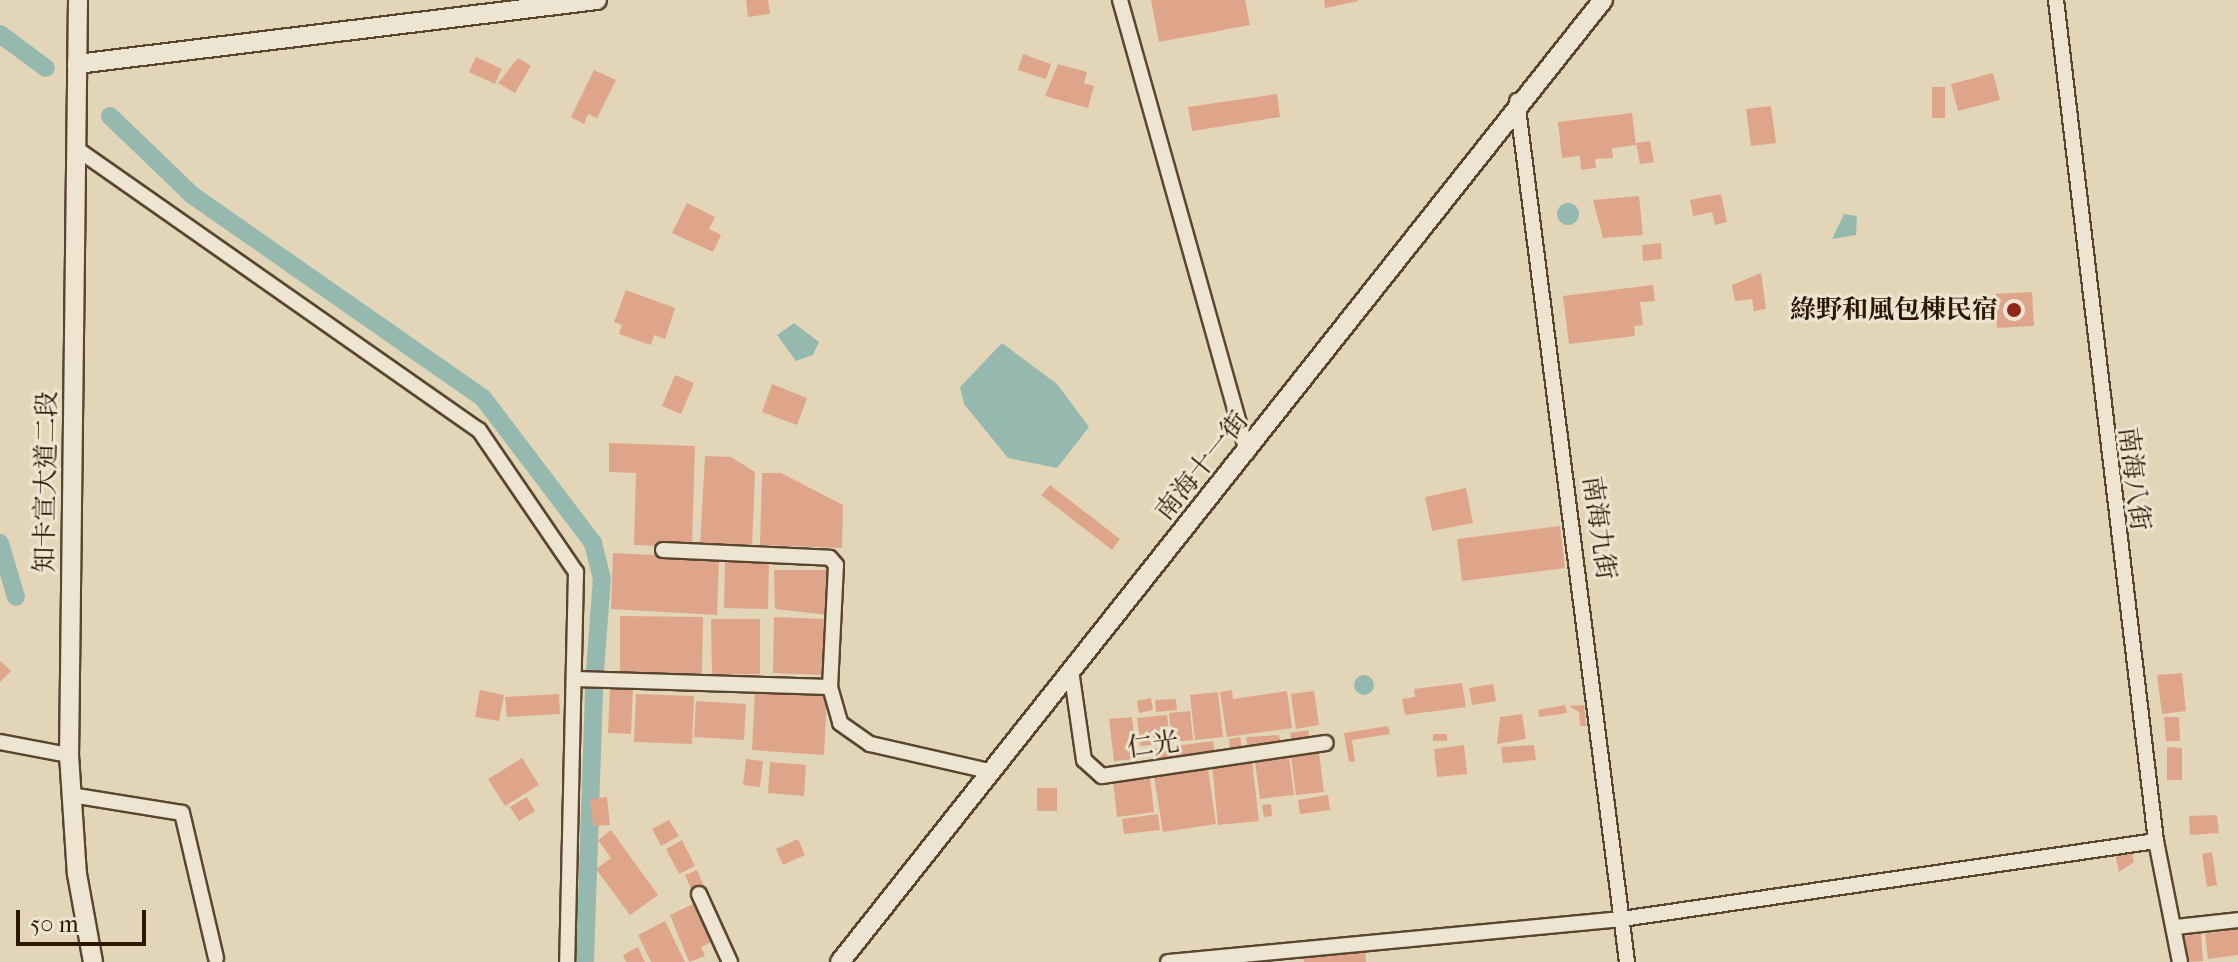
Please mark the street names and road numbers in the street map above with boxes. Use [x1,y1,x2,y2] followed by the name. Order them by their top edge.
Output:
[29,391,63,573] street label: 知卡宣大道二段
[1149,406,1255,526] street label: 南海十一街
[2112,425,2156,533] street label: 南海八街
[1576,474,1622,582] street label: 南海九街
[1125,726,1181,764] street label: 仁光

